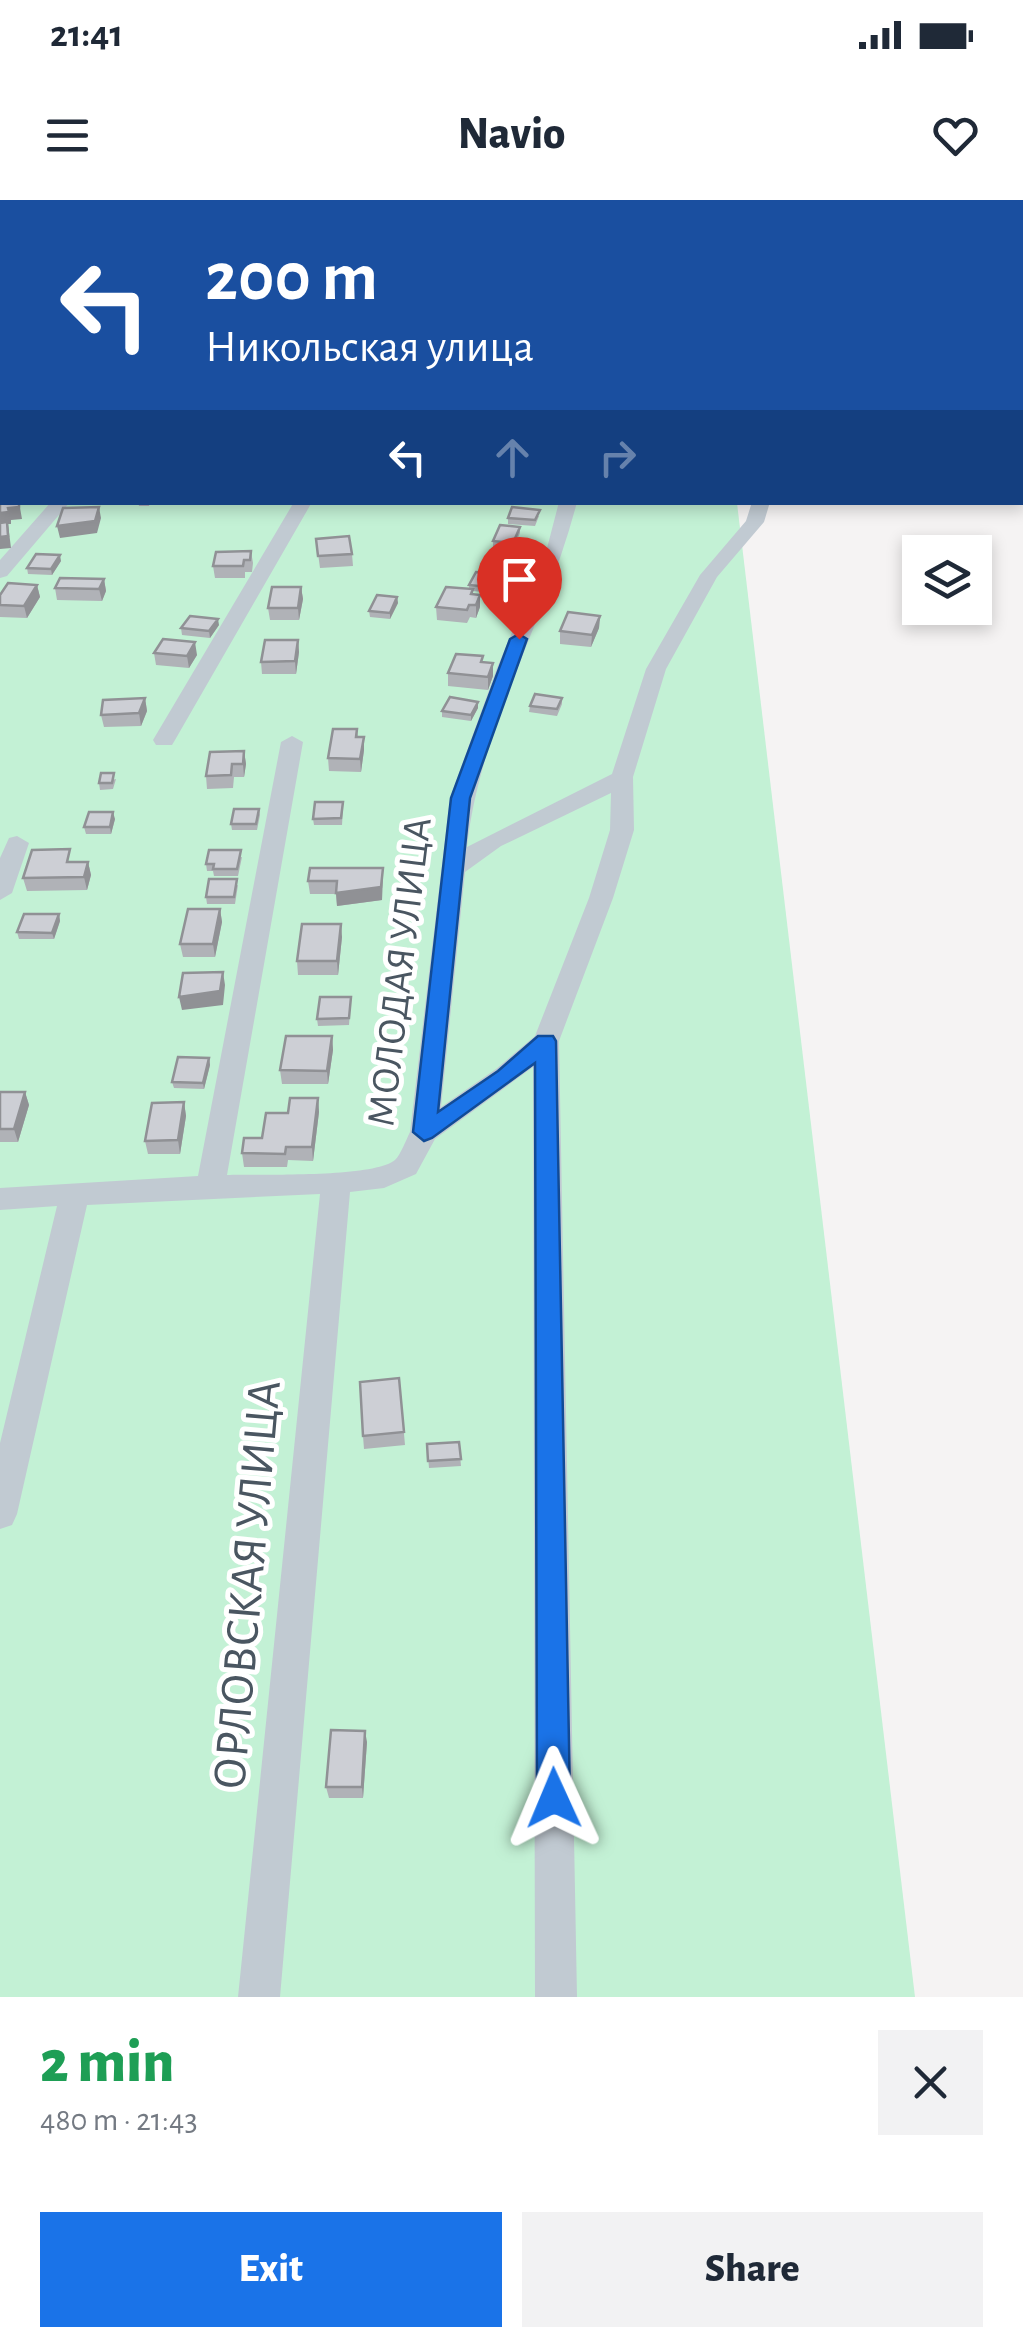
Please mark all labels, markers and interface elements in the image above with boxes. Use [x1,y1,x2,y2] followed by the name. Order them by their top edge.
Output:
[50,16,123,54] text: 21:41
[40,108,95,163] icon: menu
[928,108,983,163] icon: heart
[458,112,565,157] text: Navio
[40,240,170,370] icon: left
[205,243,378,313] text: 200 m
[205,325,534,370] text: Никольская улица
[380,430,435,485] icon: left
[485,430,540,485] icon: ahead
[590,430,645,485] icon: right
[902,535,992,625] map controls
[902,535,992,625] button: layers
[477,537,562,640] pin
[492,552,547,607] icon: arrive
[361,815,439,1129] street label: МОЛОДАЯ УЛИЦА
[206,1378,290,1792] street label: ОРЛОВСКАЯ УЛИЦА
[502,1746,606,1850] position arrow
[878,2030,983,2135] button: close
[40,2033,174,2093] text: 2 min
[40,2104,198,2136] text: 480 m · 21:43
[40,2212,502,2327] button: Exit
[522,2212,983,2327] button: Share

